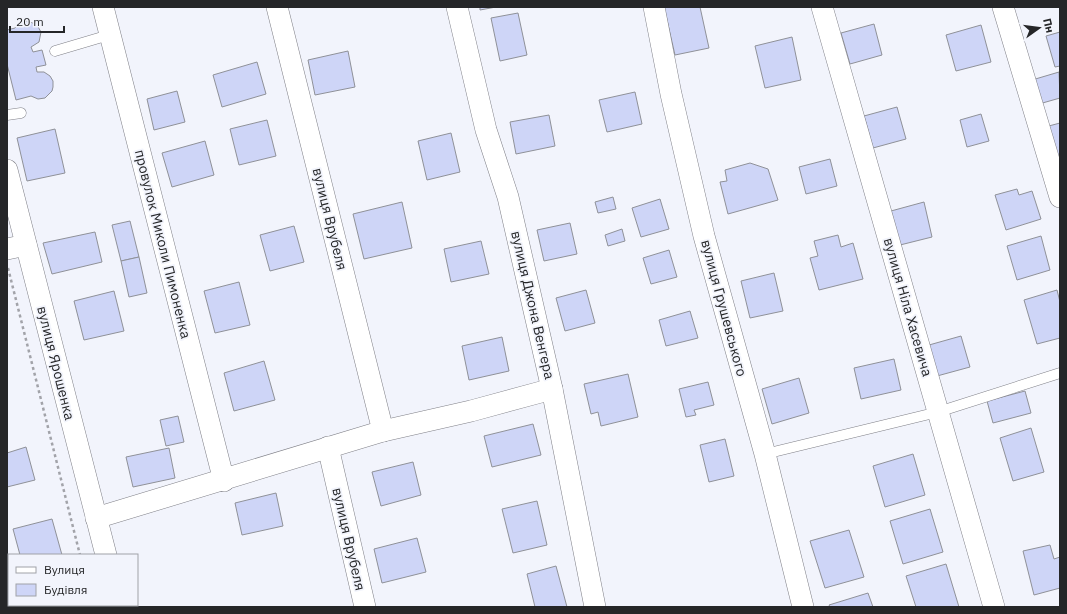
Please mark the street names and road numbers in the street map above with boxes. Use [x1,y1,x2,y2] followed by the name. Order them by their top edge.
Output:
[131,148,195,341] street label: провулок Миколи Пимоненка
[309,166,351,272] street label: вулиця Врубеля
[507,229,559,381] street label: вулиця Джона Венгера
[880,236,937,379] street label: вулиця Ніла Хасевича
[697,238,751,379] street label: вулиця Грушевського
[33,304,79,422] street label: вулиця Ярошенка
[328,486,370,592] street label: вулиця Врубеля

